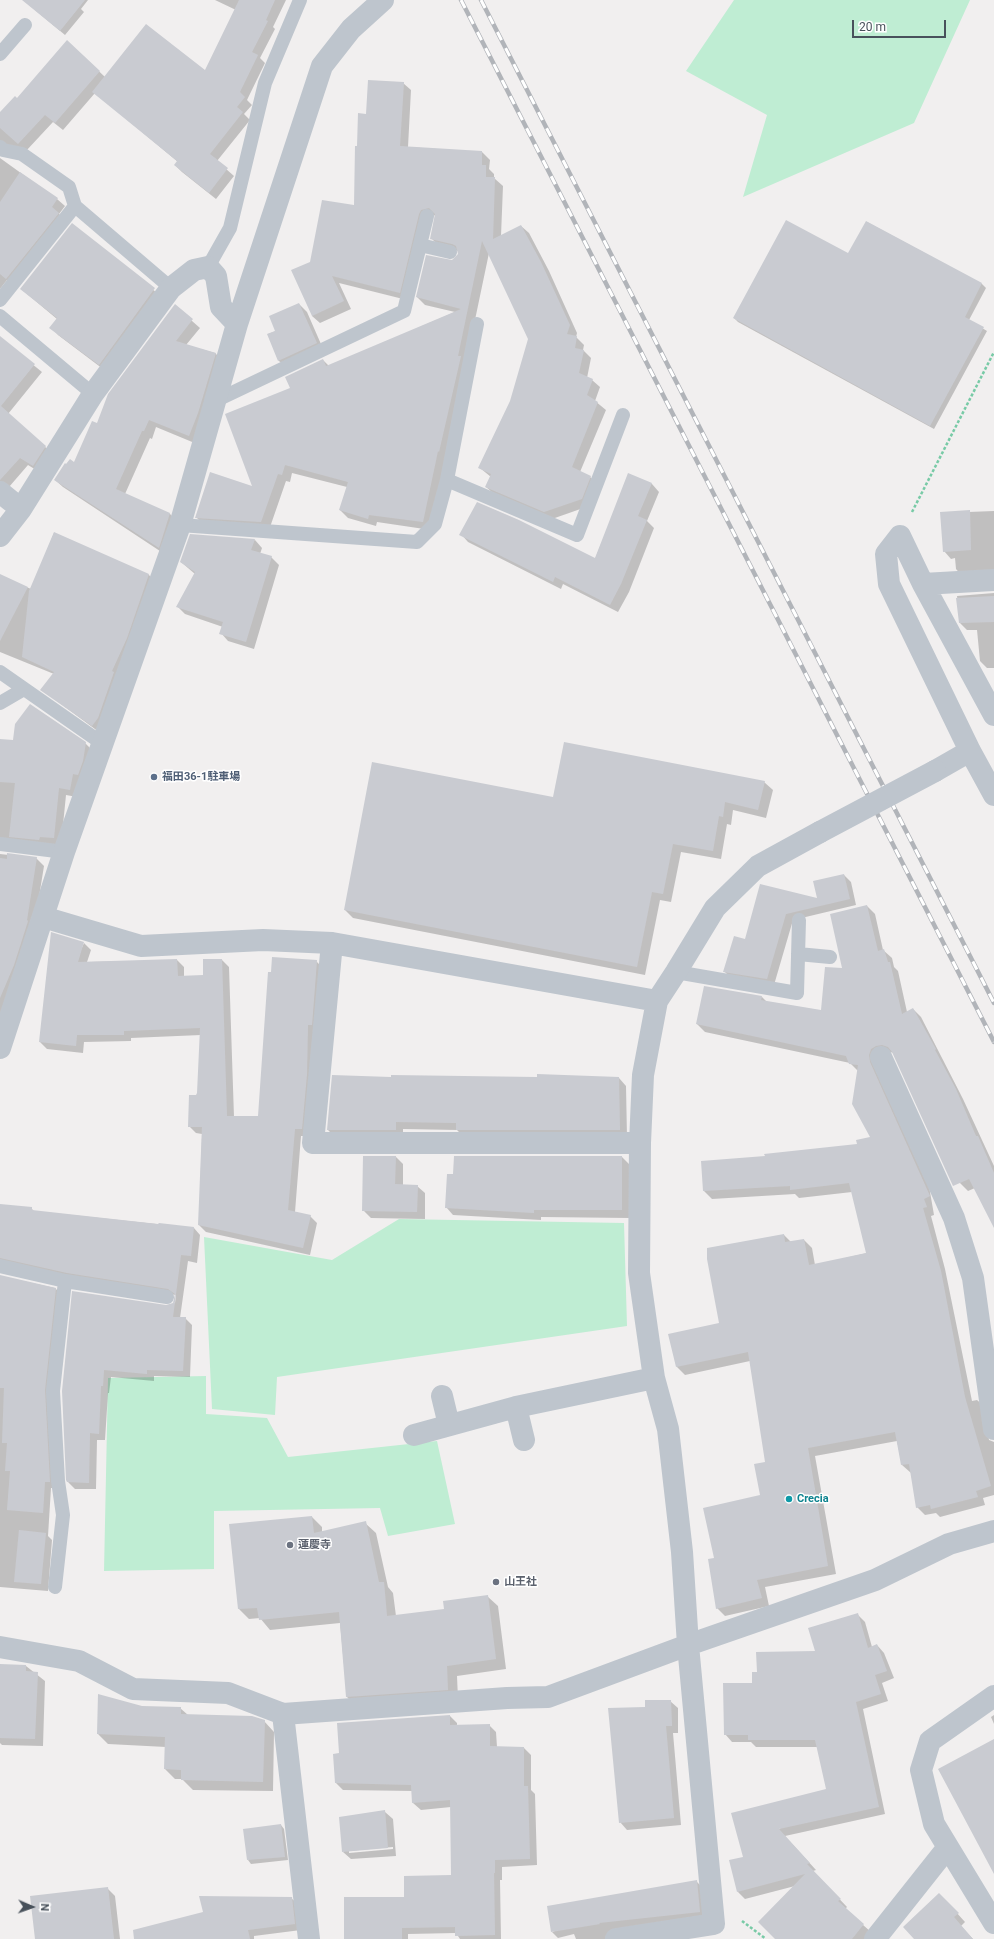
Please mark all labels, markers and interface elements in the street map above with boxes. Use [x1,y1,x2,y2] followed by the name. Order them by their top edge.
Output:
[854,12,948,38] scale bar
[859,20,886,34] text: 20 m
[162,770,240,784] place label: 福田36-1駐車場
[149,772,159,782] marker: 福田36-1駐車場
[797,1492,829,1506] place label: Crecia
[784,1494,794,1504] marker: Crecia
[298,1538,331,1552] place label: 蓮慶寺
[285,1540,295,1550] marker: 蓮慶寺
[504,1575,537,1589] place label: 山王社
[491,1577,501,1587] marker: 山王社
[12,1887,52,1927] north arrow
[38,1903,51,1912] text: N

